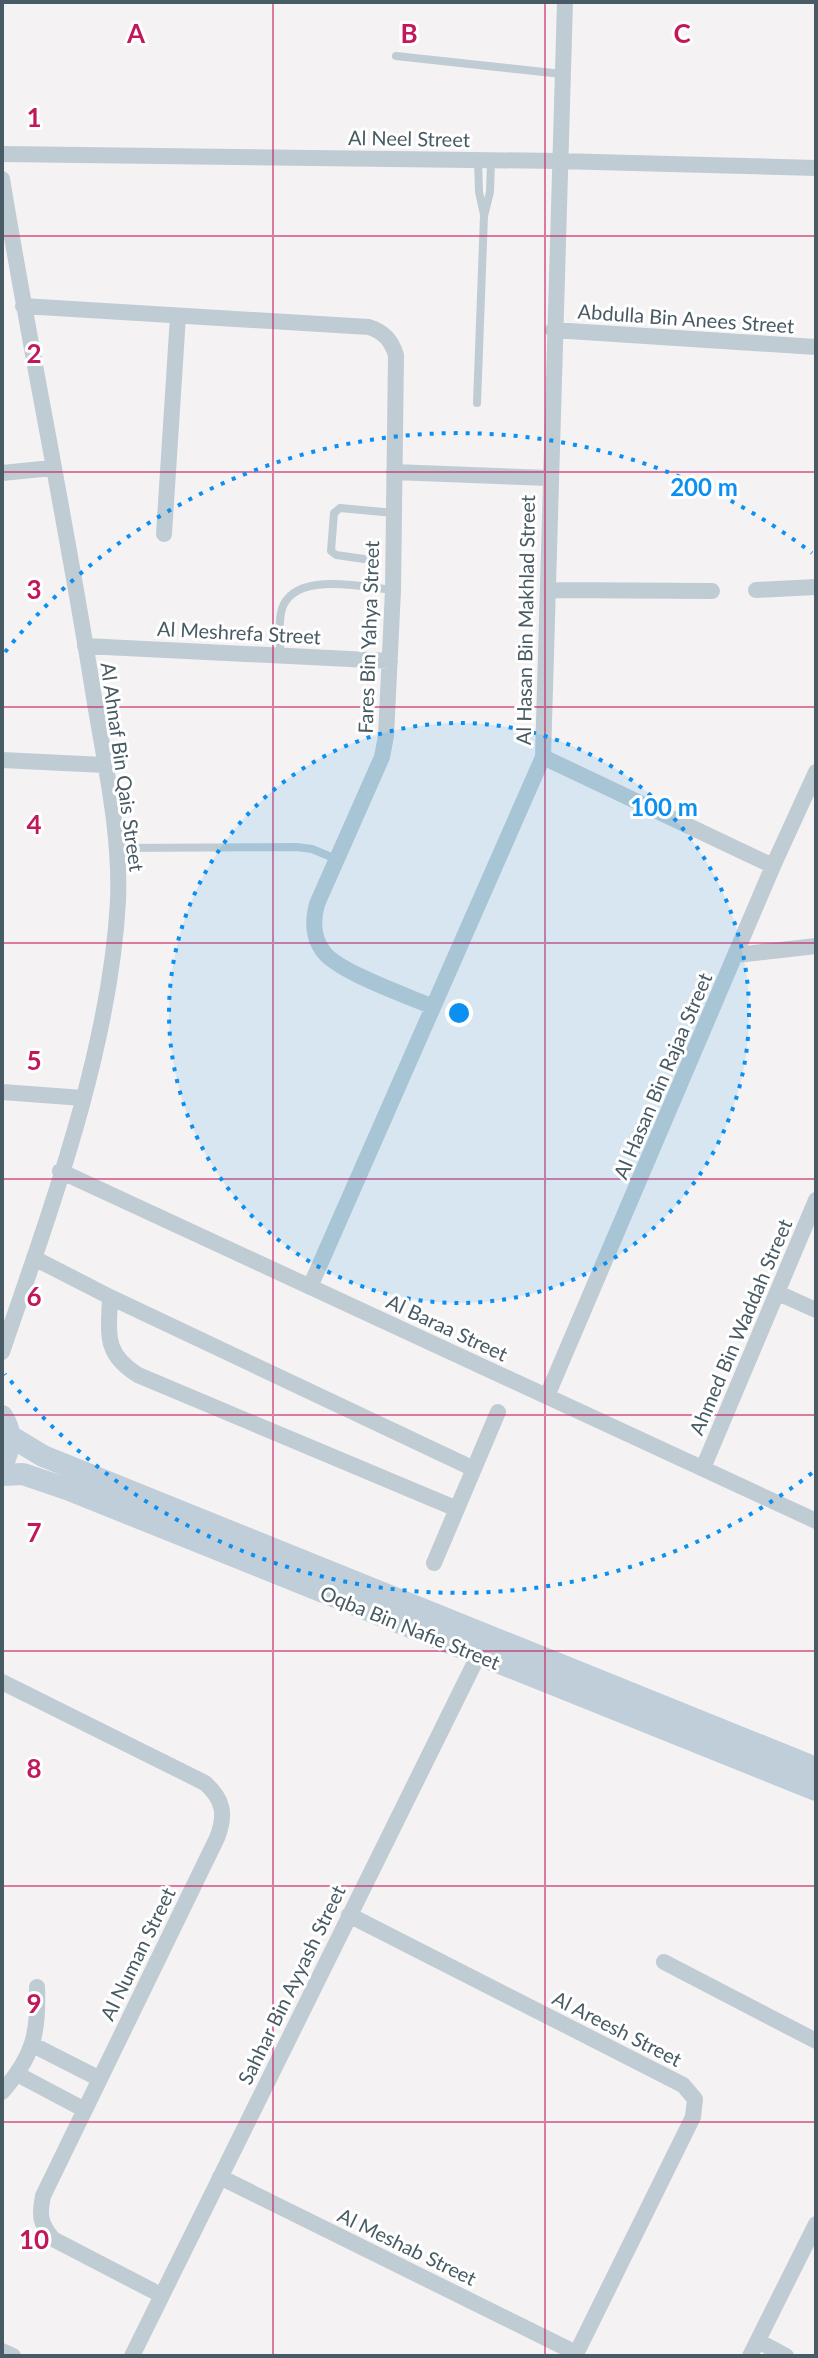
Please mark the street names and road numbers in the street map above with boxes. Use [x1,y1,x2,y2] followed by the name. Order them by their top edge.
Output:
[348,125,470,151] street label: Al Neel Street
[577,298,795,338] street label: Abdulla Bin Anees Street
[511,495,539,745] street label: Al Hasan Bin Makhlad Street
[353,540,383,734] street label: Fares Bin Yahya Street
[157,616,322,648] street label: Al Meshrefa Street
[96,661,150,873] street label: Al Ahnaf Bin Qais Street
[608,969,716,1182] street label: Al Hasan Bin Rajaa Street
[684,1215,797,1438] street label: Ahmed Bin Waddah Street
[383,1289,512,1366] street label: Al Baraa Street
[317,1580,504,1674] street label: Oqba Bin Nafie Street
[232,1881,350,2088] street label: Sahhar Bin Ayyash Street
[95,1883,180,2024] street label: Al Numan Street
[549,1985,686,2071] street label: Al Areesh Street
[334,2202,481,2290] street label: Al Meshab Street

